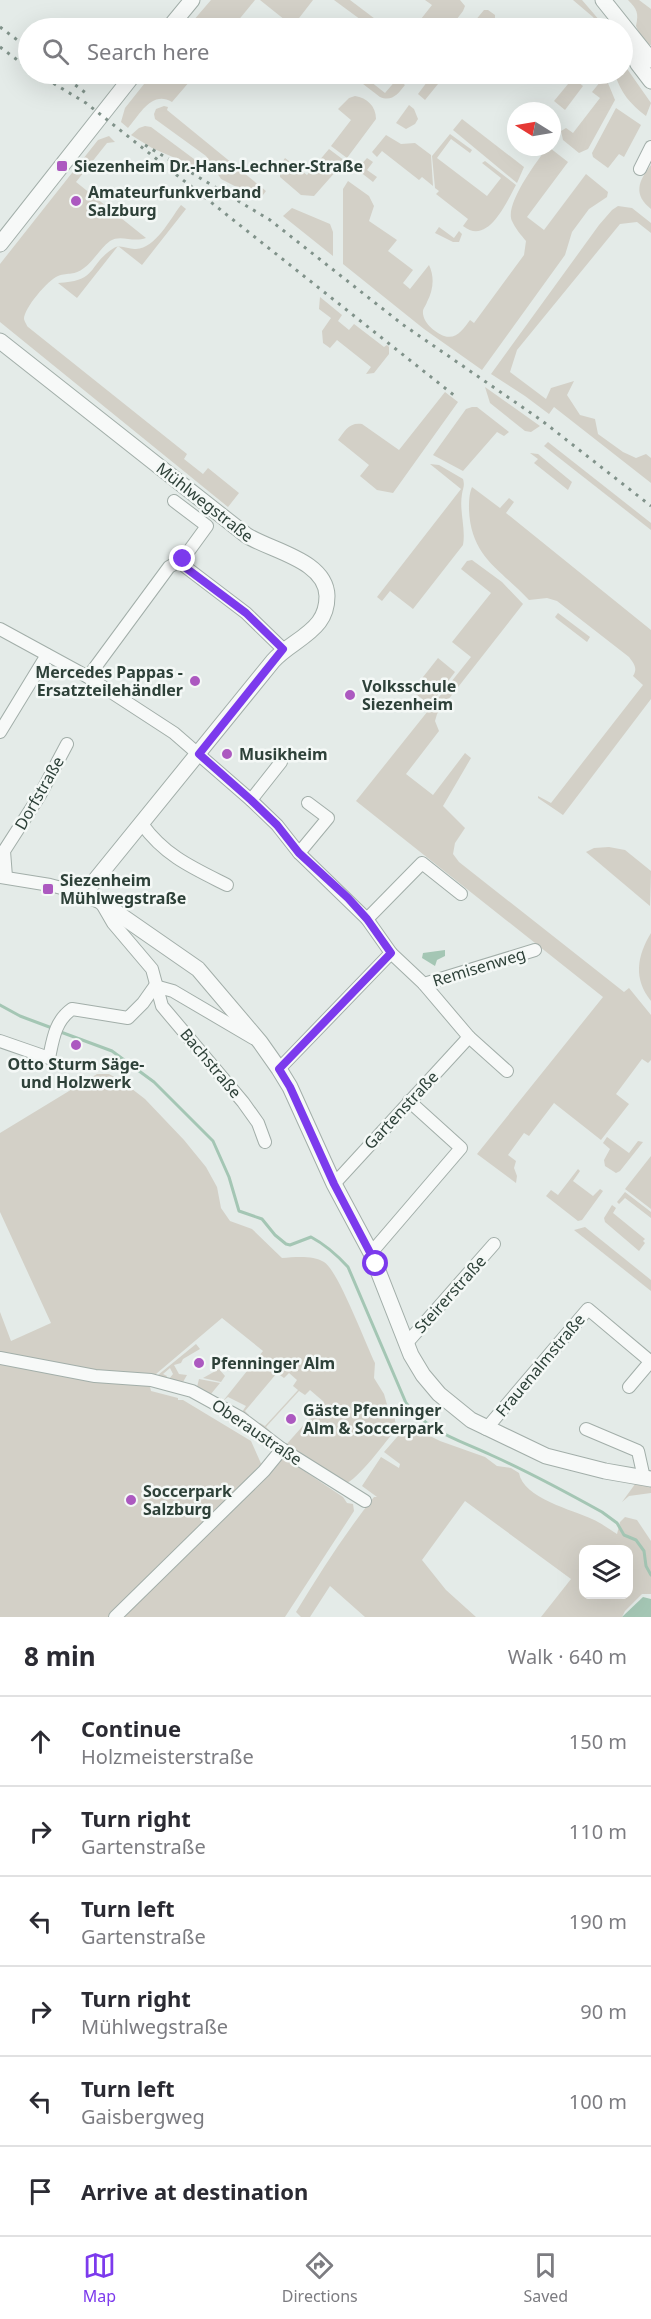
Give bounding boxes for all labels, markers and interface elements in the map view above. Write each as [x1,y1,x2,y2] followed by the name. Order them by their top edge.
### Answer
[18,18,633,84] search box
[39,35,72,68] icon: search
[87,36,209,66] text: Search here
[507,102,561,156] north arrow
[74,155,363,177] place label: Siezenheim Dr.-Hans-Lechner-Straße
[55,159,69,173] marker: Siezenheim Dr.-Hans-Lechner-Straße
[88,181,261,221] place label: Amateurfunkverband Salzburg
[69,194,83,208] marker: Amateurfunkverband Salzburg
[152,457,258,547] street label: Mühlwegstraße
[169,545,195,571] route end
[35,661,183,701] place label: Mercedes Pappas - Ersatzteilehändler
[188,674,202,688] marker: Mercedes Pappas - Ersatzteilehändler
[362,675,456,715] place label: Volksschule Siezenheim
[343,688,357,702] marker: Volksschule Siezenheim
[239,743,328,765] place label: Musikheim
[220,747,234,761] marker: Musikheim
[9,752,69,834] street label: Dorfstraße
[60,869,186,909] place label: Siezenheim Mühlwegstraße
[41,882,55,896] marker: Siezenheim Mühlwegstraße
[430,942,528,992] street label: Remisenweg
[175,1023,247,1103] street label: Bachstraße
[69,1038,83,1052] marker: Otto Sturm Säge- und Holzwerk
[8,1053,144,1093] place label: Otto Sturm Säge- und Holzwerk
[359,1066,443,1154] street label: Gartenstraße
[362,1250,388,1276] route start
[409,1250,491,1338] street label: Steirerstraße
[490,1309,590,1421] street label: Frauenalmstraße
[211,1352,335,1374] place label: Pfenninger Alm
[192,1356,206,1370] marker: Pfenninger Alm
[208,1394,306,1470] street label: Oberaustraße
[303,1399,444,1439] place label: Gäste Pfenninger Alm & Soccerpark
[284,1412,298,1426] marker: Gäste Pfenninger Alm & Soccerpark
[143,1480,232,1520] place label: Soccerpark Salzburg
[124,1493,138,1507] marker: Soccerpark Salzburg
[579,1545,633,1599] map controls
[579,1545,633,1599] button: layers
[24,1638,96,1674] text: 8 min
[508,1643,627,1670] text: Walk · 640 m
[81,1713,181,1743] text: Continue
[24,1725,57,1758] icon: ahead
[569,1728,627,1755] text: 150 m
[81,1743,254,1770] text: Holzmeisterstraße
[81,1803,191,1833] text: Turn right
[24,1815,57,1848] icon: right
[569,1818,627,1845] text: 110 m
[81,1833,206,1860] text: Gartenstraße
[81,1893,175,1923] text: Turn left
[24,1905,57,1938] icon: left
[569,1908,627,1935] text: 190 m
[81,1923,206,1950] text: Gartenstraße
[81,1983,191,2013] text: Turn right
[24,1995,57,2028] icon: right
[580,1998,627,2025] text: 90 m
[81,2013,228,2040] text: Mühlwegstraße
[81,2073,175,2103] text: Turn left
[24,2085,57,2118] icon: left
[569,2088,627,2115] text: 100 m
[81,2103,205,2130] text: Gaisbergweg
[24,2175,57,2208] icon: arrive
[81,2176,308,2206] text: Arrive at destination
[83,2249,116,2307] tab: Map
[282,2249,358,2307] tab: Directions
[523,2249,568,2307] tab: Saved

